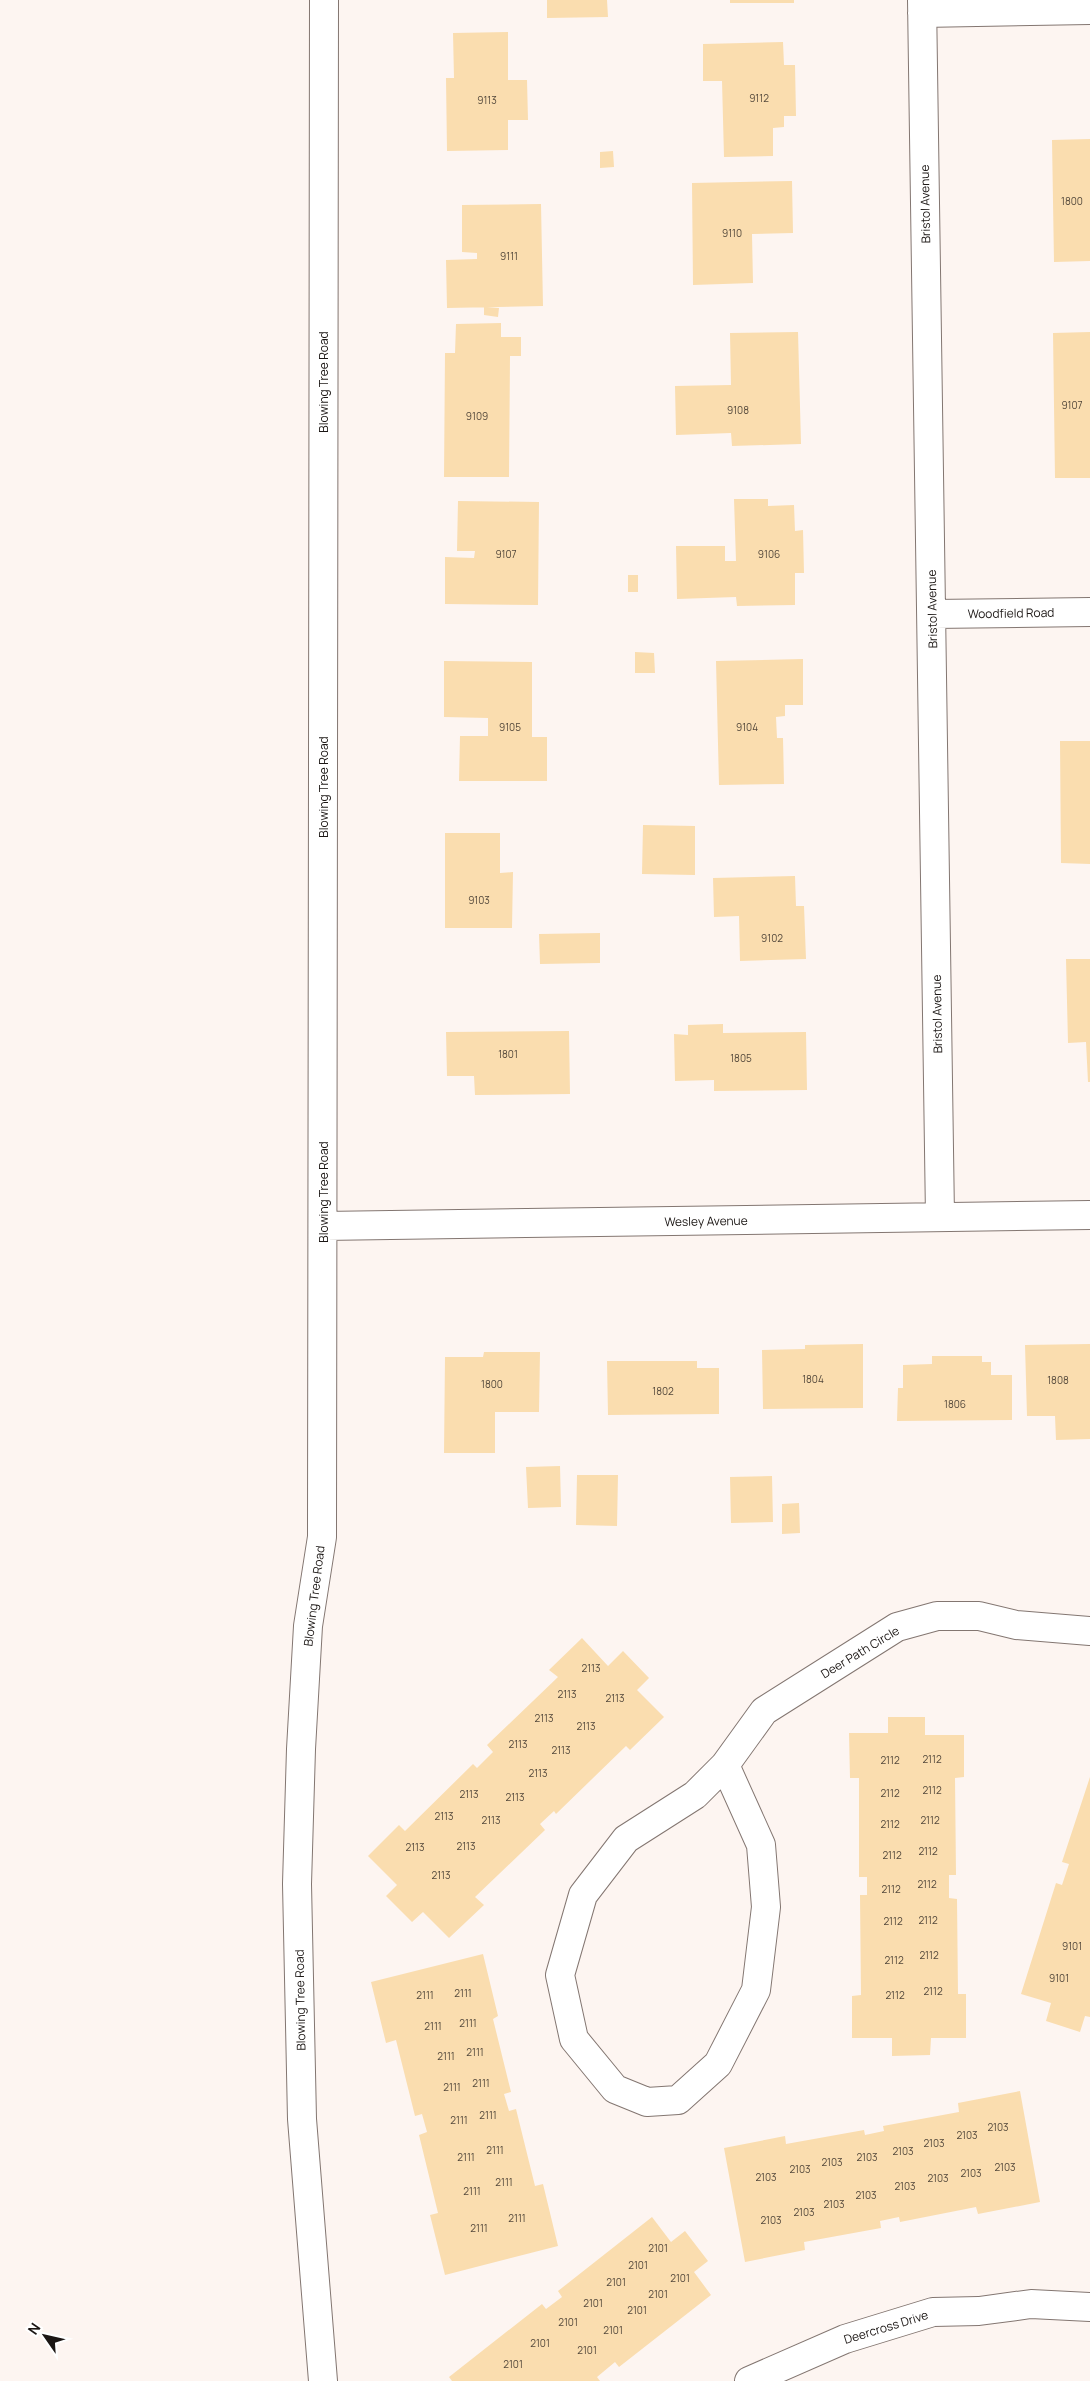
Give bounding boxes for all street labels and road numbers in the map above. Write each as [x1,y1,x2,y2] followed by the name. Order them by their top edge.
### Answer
[916,164,934,244] street label: Bristol Avenue
[315,331,332,433] street label: Blowing Tree Road
[923,569,941,649] street label: Bristol Avenue
[967,604,1055,622] street label: Woodfield Road
[315,736,332,838] street label: Blowing Tree Road
[928,974,946,1054] street label: Bristol Avenue
[315,1141,332,1243] street label: Blowing Tree Road
[664,1212,748,1230] street label: Wesley Avenue
[299,1545,329,1647] street label: Blowing Tree Road
[818,1622,902,1682] street label: Deer Path Circle
[291,1949,309,2051] street label: Blowing Tree Road
[842,2306,930,2348] street label: Deercross Drive

